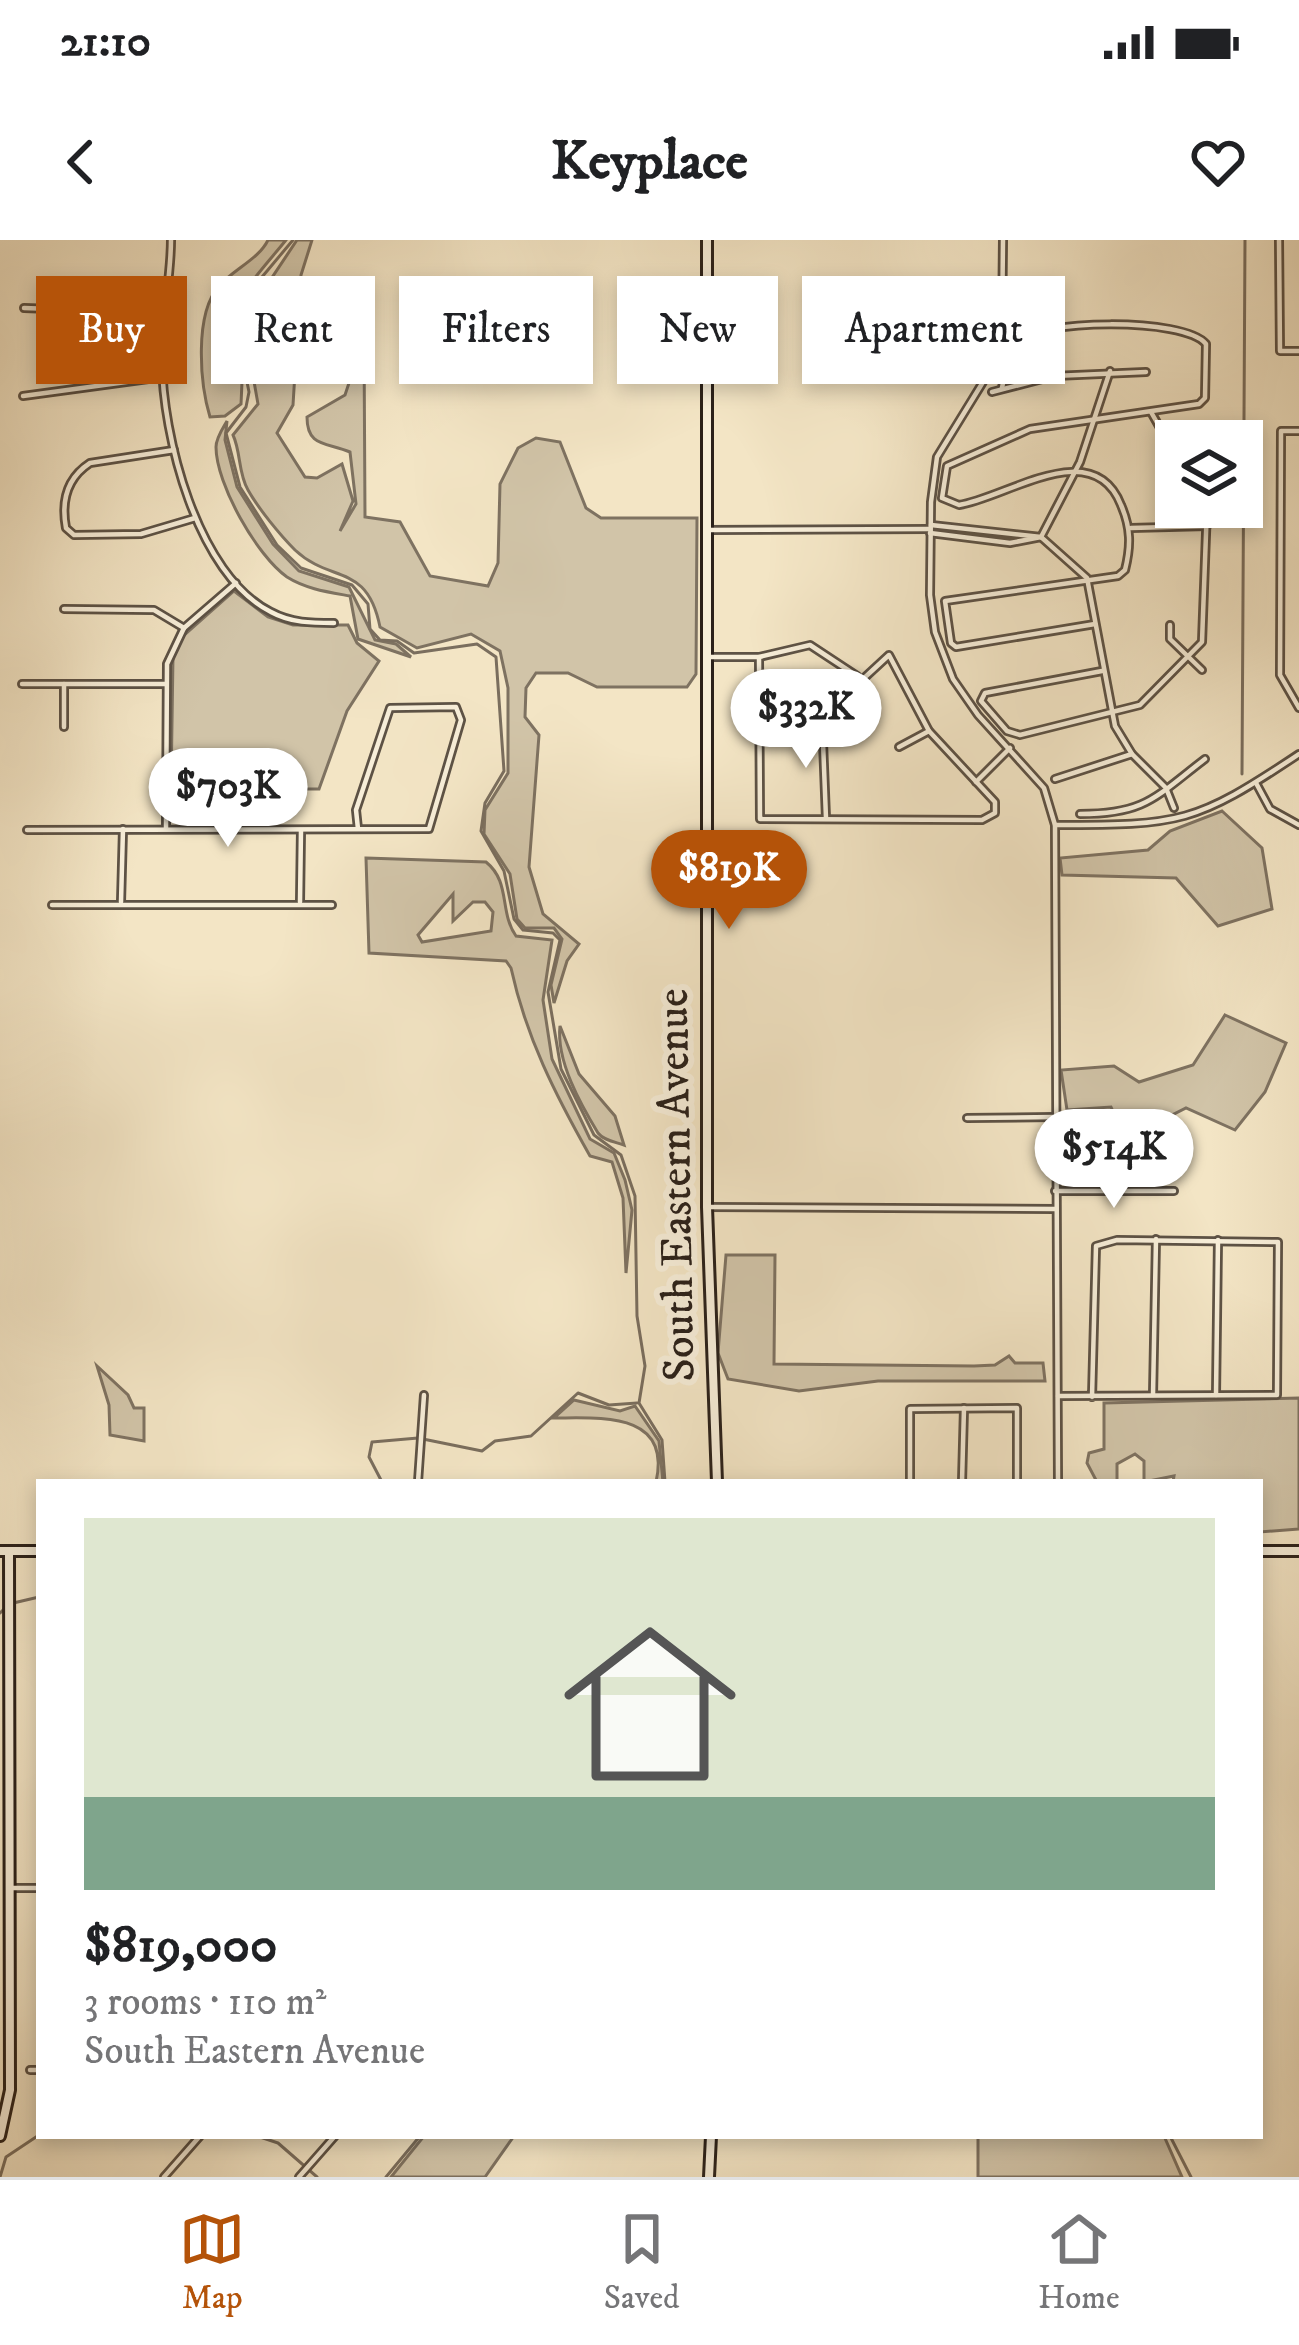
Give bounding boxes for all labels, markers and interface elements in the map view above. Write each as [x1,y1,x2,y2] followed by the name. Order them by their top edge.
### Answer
[60,14,151,70] text: 21:10
[48,129,114,195] icon: back
[551,129,748,196] text: Keyplace
[1185,129,1251,195] icon: heart
[36,276,187,384] chip: Buy
[211,276,375,384] chip: Rent
[399,276,593,384] chip: Filters
[617,276,778,384] chip: New
[802,276,1065,384] chip: Apartment
[1155,420,1263,528] map controls
[1155,420,1263,528] button: layers
[722,669,890,771] pin: $332K
[758,683,854,732] text: $332K
[144,748,312,850] pin: $703K
[176,762,280,811] text: $703K
[645,830,813,932] pin: $819K
[678,844,780,893] text: $819K
[646,988,708,1382] street label: South Eastern Avenue
[1030,1109,1198,1211] pin: $514K
[1062,1123,1166,1172] text: $514K
[542,1596,758,1812] icon: home
[84,1914,277,1978] text: $819,000
[84,1978,326,2027] text: 3 rooms · 110 m²
[84,2027,425,2076] text: South Eastern Avenue
[179,2206,245,2319] tab: Map
[604,2206,680,2319] tab: Saved
[1038,2206,1120,2319] tab: Home

